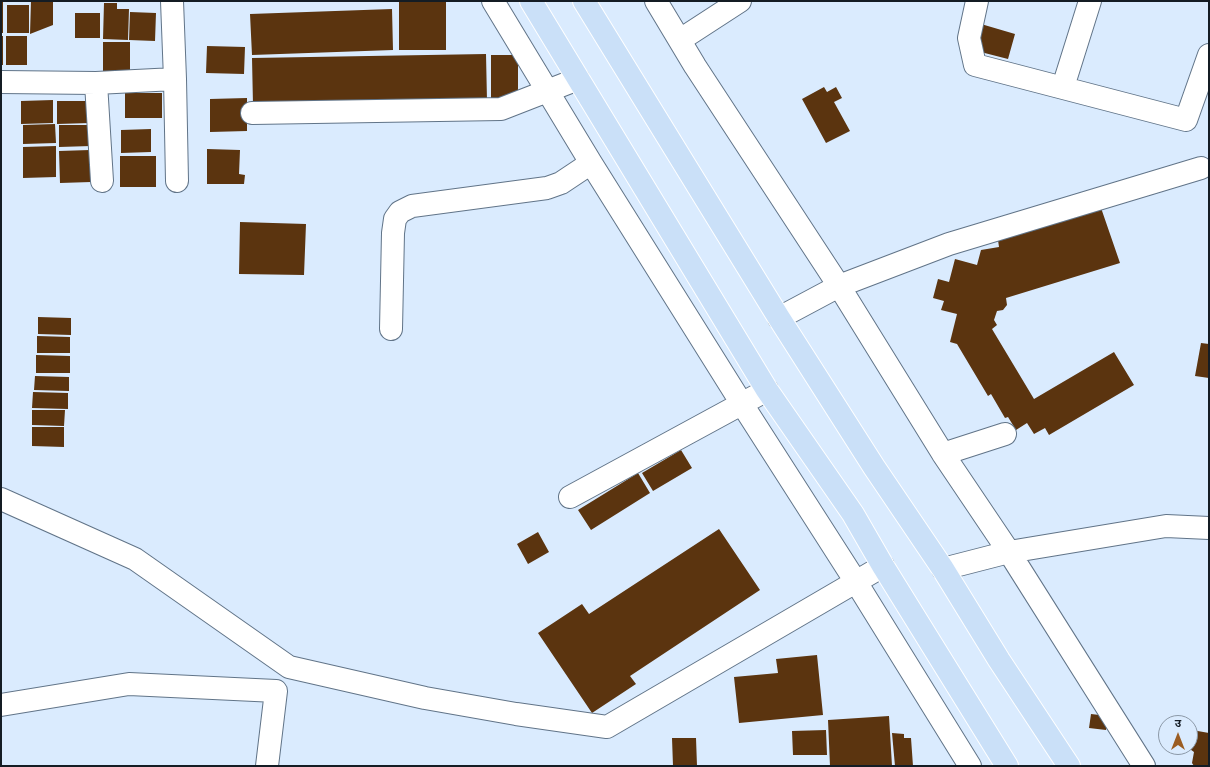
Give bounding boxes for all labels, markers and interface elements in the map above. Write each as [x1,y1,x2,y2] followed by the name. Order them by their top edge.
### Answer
[1158,715,1198,755] north arrow
[1175,717,1181,731] text: उ

